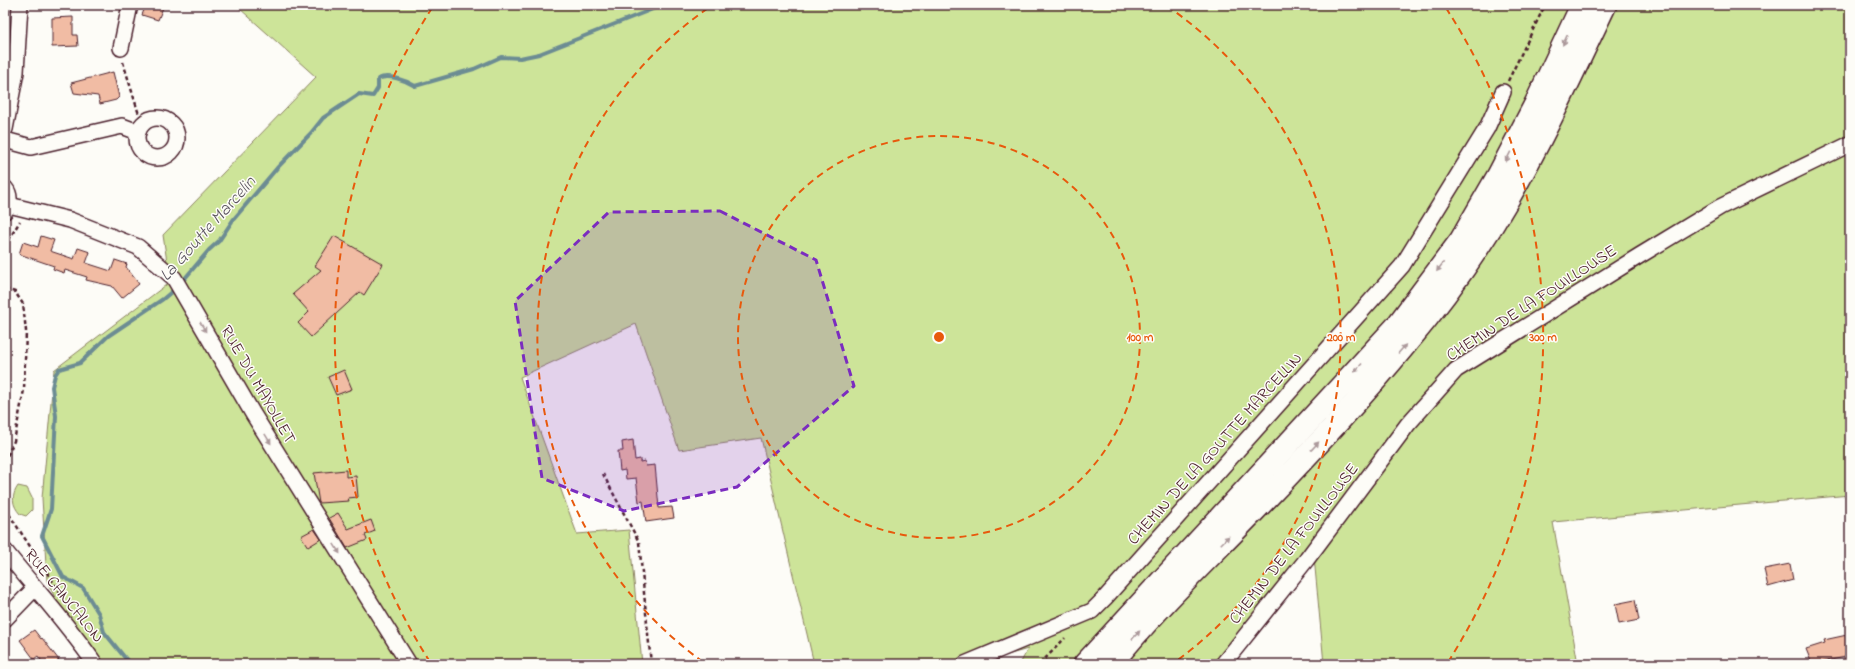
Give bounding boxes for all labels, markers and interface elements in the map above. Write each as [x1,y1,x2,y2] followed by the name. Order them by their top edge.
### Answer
[1562,35,1568,46] one-way arrow
[1505,151,1511,163] one-way arrow
[154,170,264,288] water label: La Goutte Marcelin
[1442,239,1622,368] street label: CHEMIN DE LA FOUILLOUSE
[1436,262,1444,273] one-way arrow
[200,321,207,333] one-way arrow
[214,321,302,449] street label: RUE DU MAYOLLET
[1127,329,1154,347] text: 100 m
[1326,329,1356,347] text: 200 m
[1528,329,1558,347] text: 300 m
[932,330,946,344] centre of rings
[1397,344,1406,354] one-way arrow
[1122,347,1309,551] street label: CHEMIN DE LA GOUTTE MARCELLIN
[1353,363,1363,373] one-way arrow
[265,433,272,445] one-way arrow
[1310,441,1320,451] one-way arrow
[1223,458,1365,630] street label: CHEMIN DE LA FOUILLOUSE
[1220,535,1230,545] one-way arrow
[334,543,341,555] one-way arrow
[18,544,110,648] street label: RUE CANCALON
[1132,629,1141,640] one-way arrow

